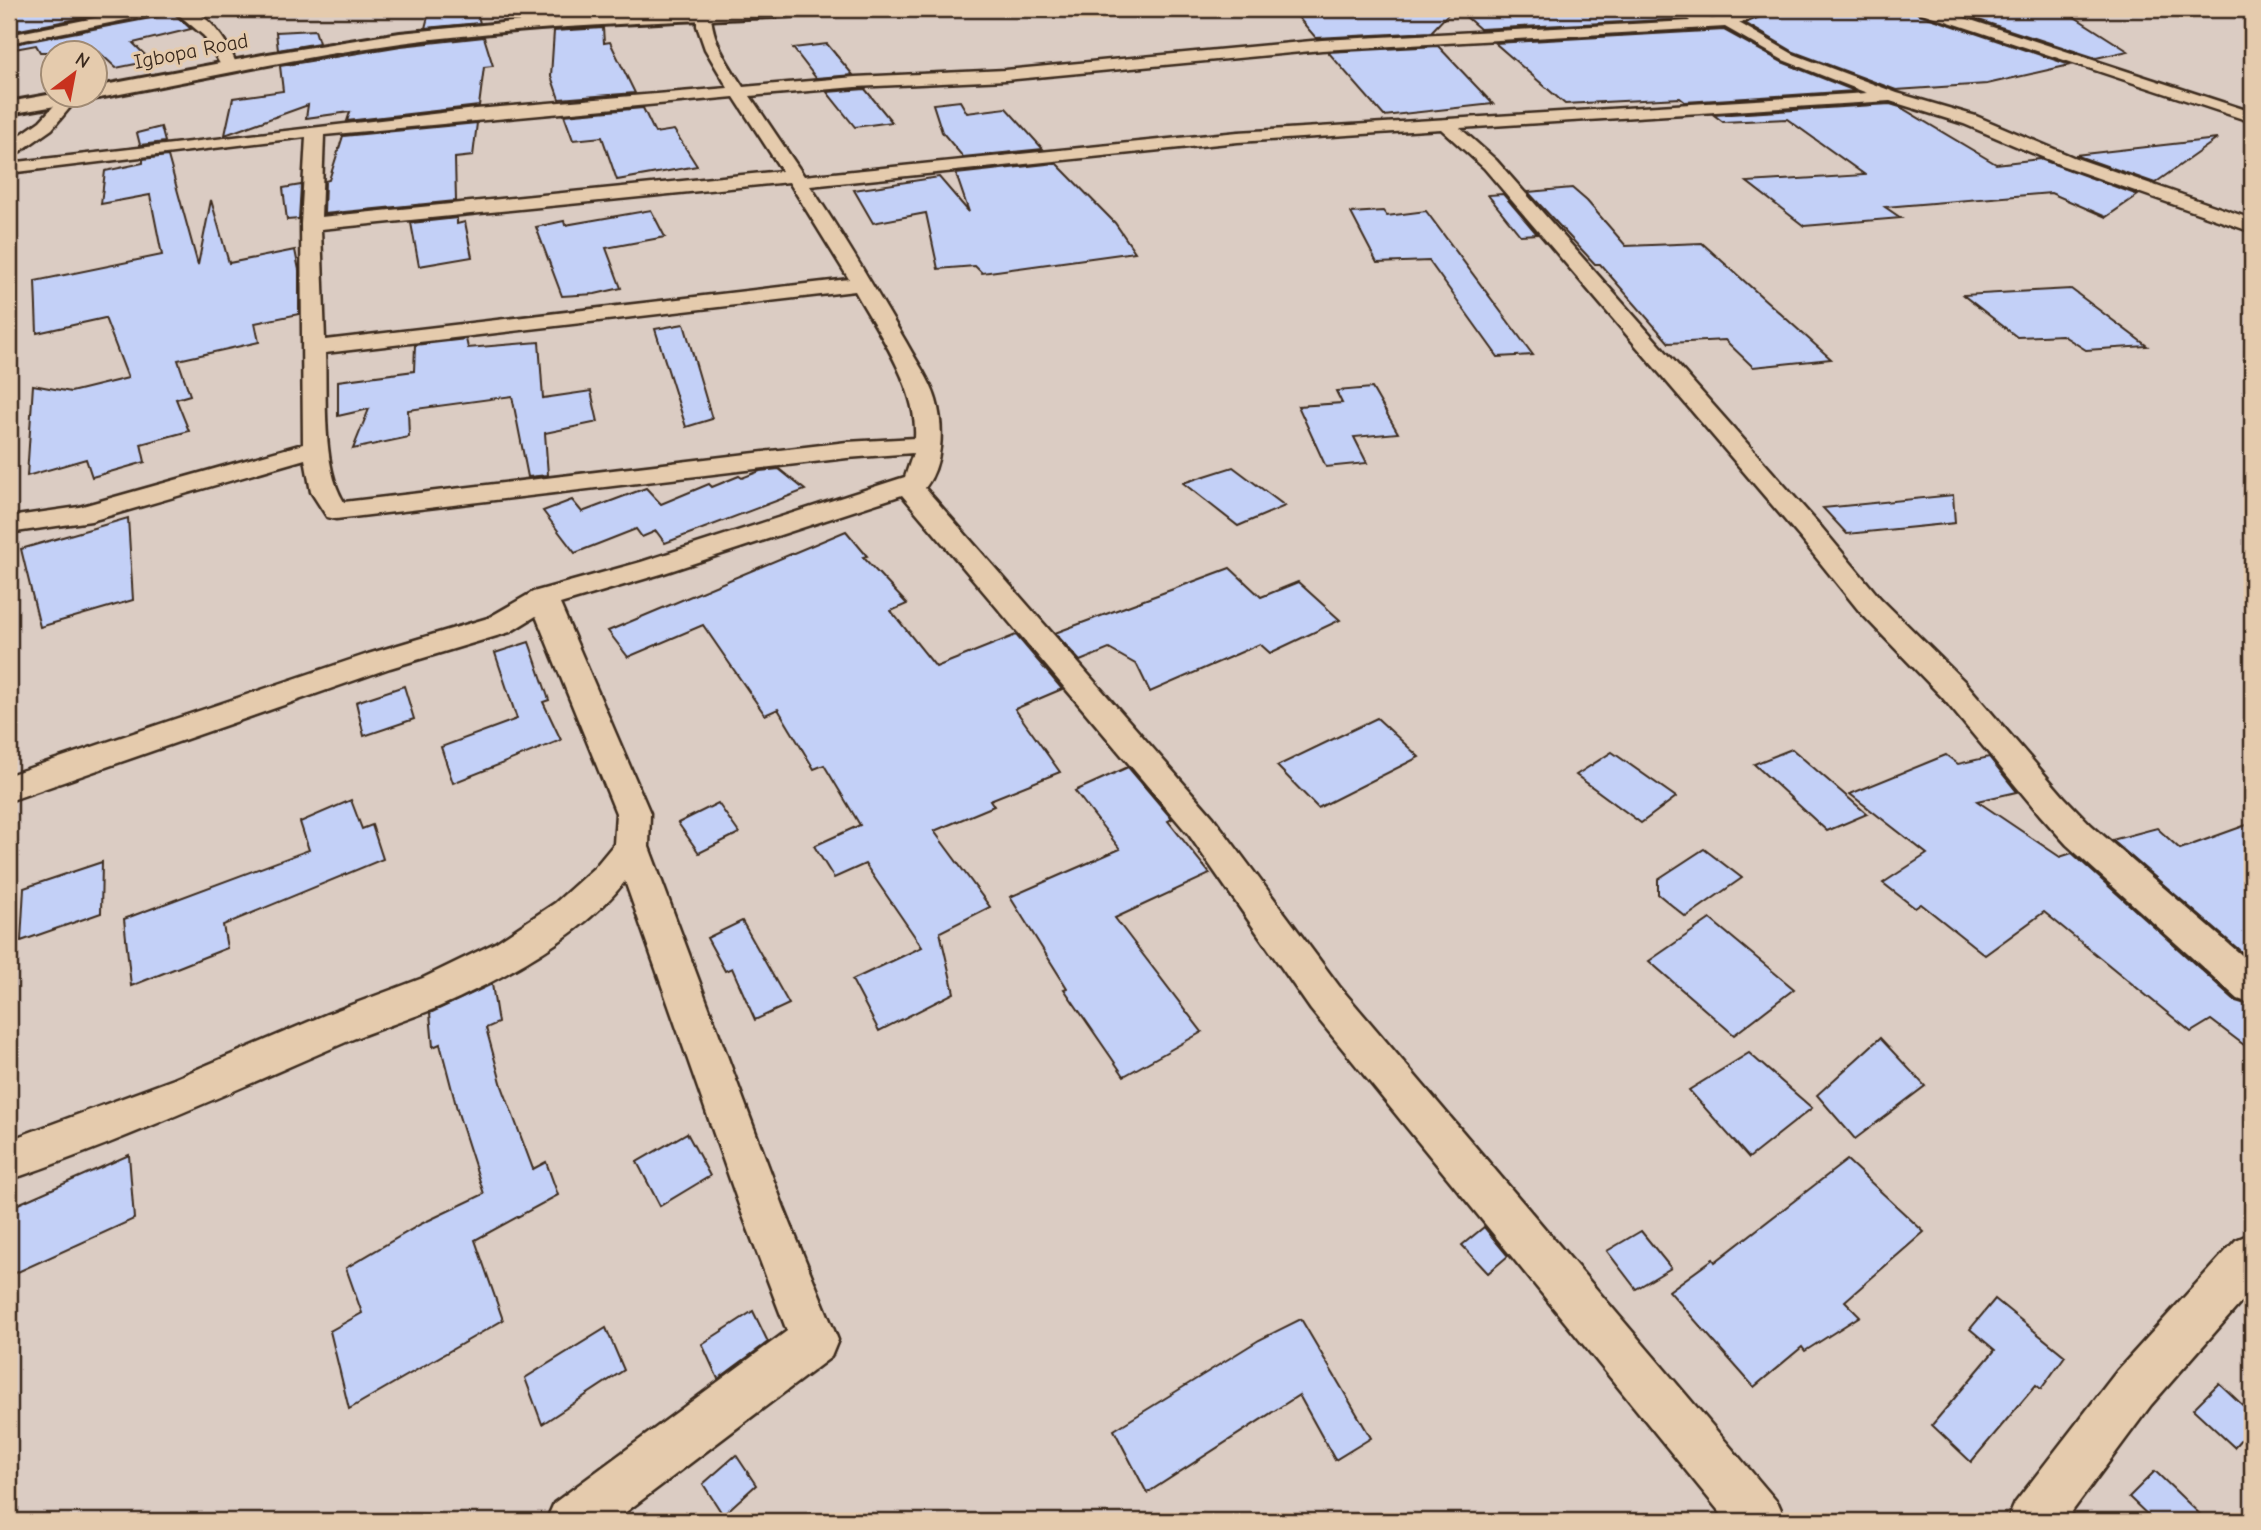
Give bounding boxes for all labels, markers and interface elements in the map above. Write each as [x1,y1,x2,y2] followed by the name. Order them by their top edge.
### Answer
[132,28,250,74] street label: Igbopa Road
[38,38,108,108] north arrow
[71,48,94,73] text: N

